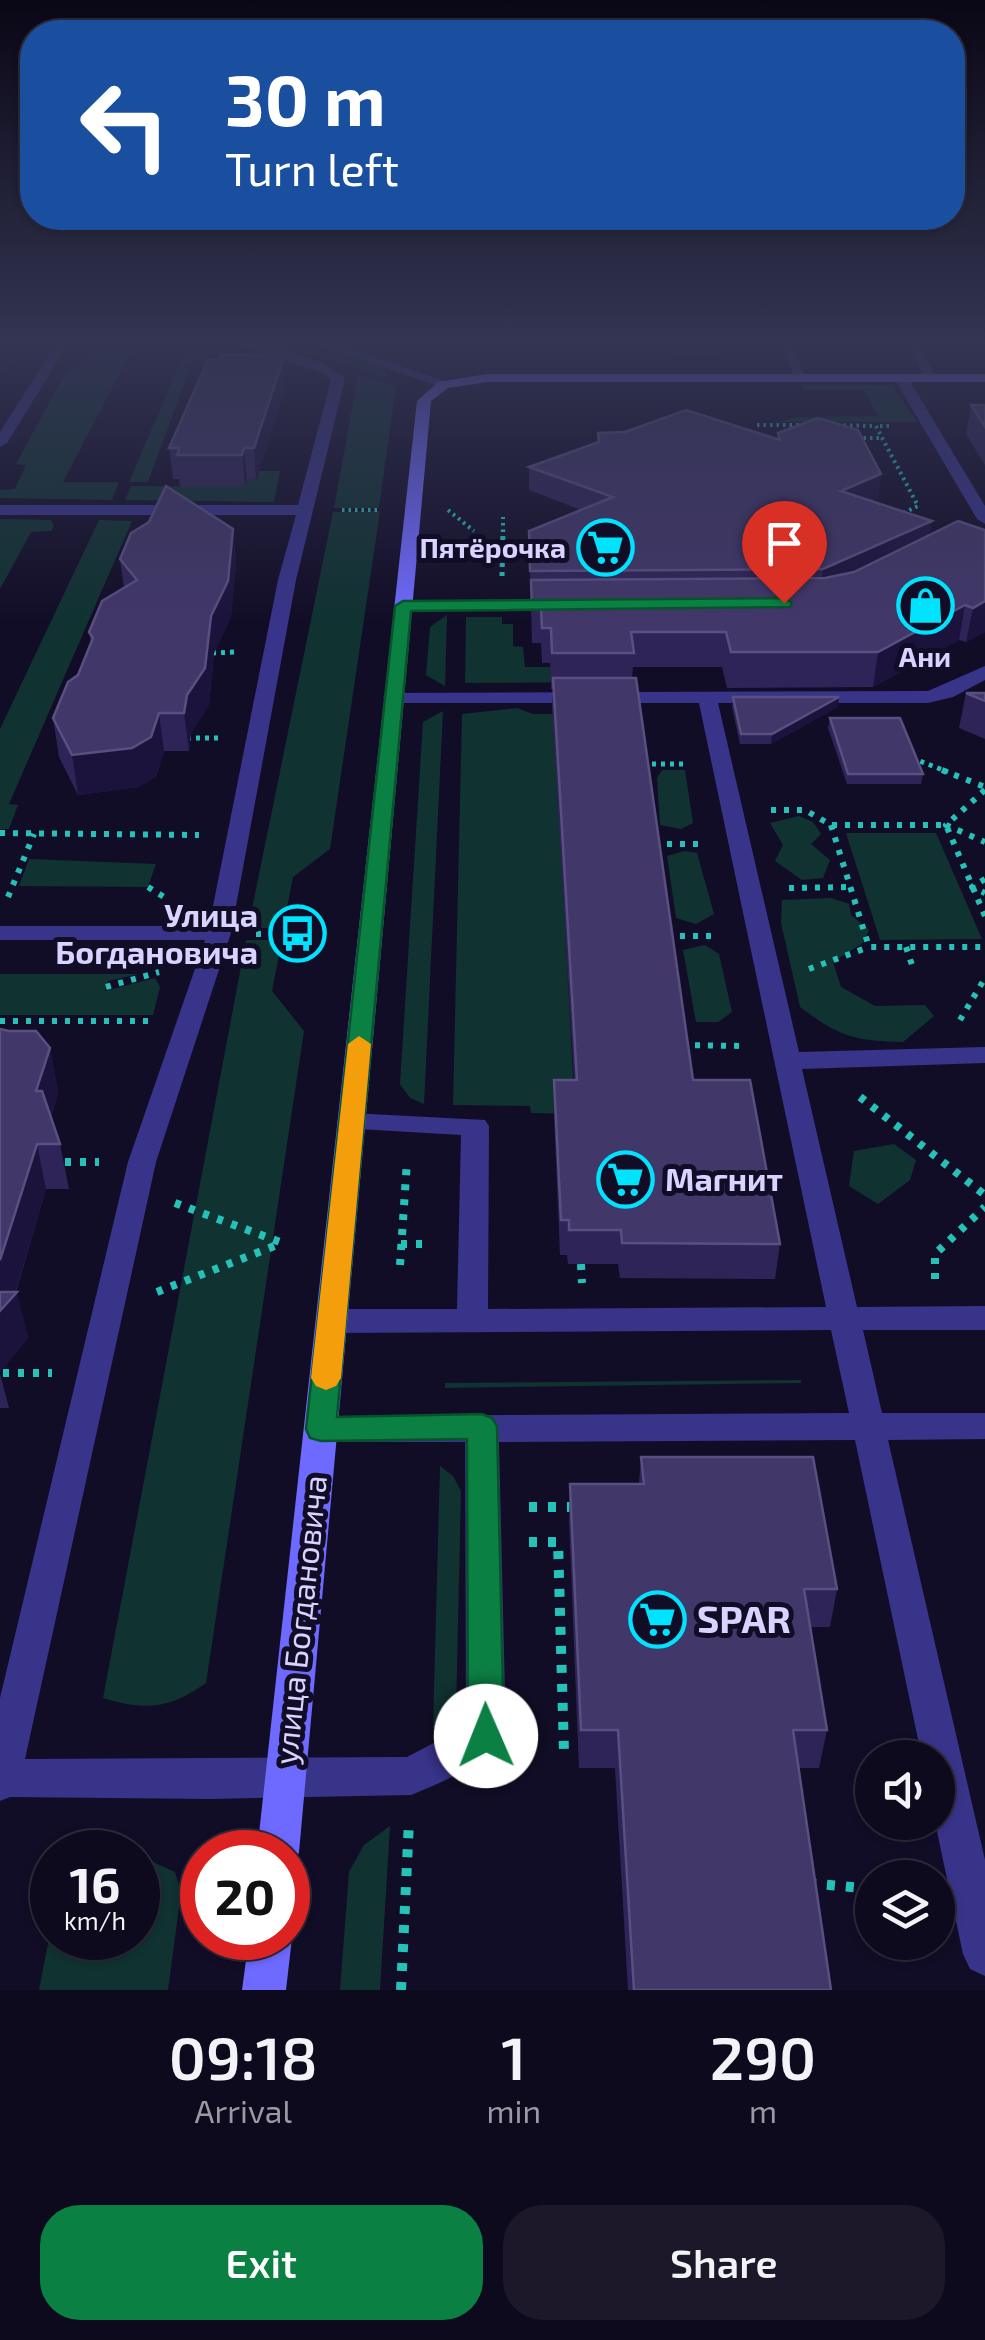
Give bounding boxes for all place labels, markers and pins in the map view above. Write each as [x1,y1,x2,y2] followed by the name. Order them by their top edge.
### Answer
[742,501,827,604] pin
[575,518,635,578] supermarket icon: Пятёрочка
[419,530,566,564] place label: Пятёрочка
[895,576,955,636] shop icon: Ани
[899,639,951,673] place label: Ани
[55,895,258,970] place label: Улица Богдановича
[267,904,327,964] bus stop icon: Улица Богдановича
[596,1150,656,1210] supermarket icon: Магнит
[665,1159,783,1197] place label: Магнит
[628,1590,688,1650] supermarket icon: SPAR
[697,1595,791,1641] place label: SPAR

